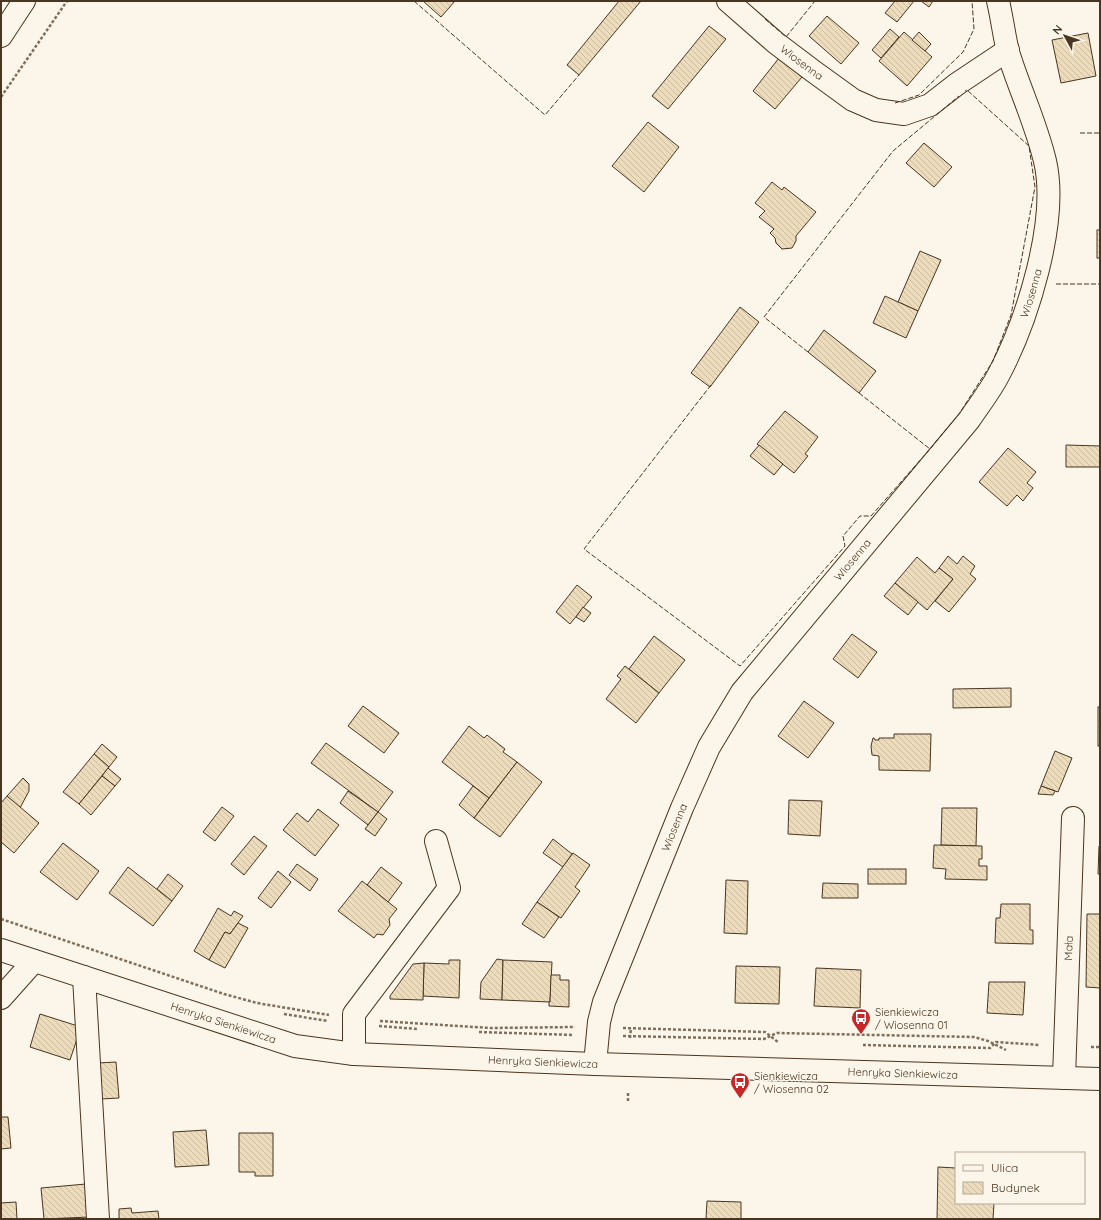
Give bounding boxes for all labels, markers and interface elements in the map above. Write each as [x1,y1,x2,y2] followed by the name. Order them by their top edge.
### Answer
[1045,16,1085,56] north arrow
[1049,22,1065,37] text: N
[777,42,826,83] street label: Wiosenna
[1017,267,1045,320] street label: Wiosenna
[831,536,874,584] street label: Wiosenna
[658,801,690,853] street label: Wiosenna
[1061,935,1076,961] street label: Mała
[169,999,278,1046] street label: Henryka Sienkiewicza
[875,1005,948,1032] place label: Sienkiewicza / Wiosenna 01
[850,1007,872,1035] bus stop icon: Sienkiewicza / Wiosenna 01
[488,1053,598,1071] street label: Henryka Sienkiewicza
[847,1065,958,1082] street label: Henryka Sienkiewicza
[754,1069,829,1096] place label: Sienkiewicza / Wiosenna 02
[729,1071,751,1099] bus stop icon: Sienkiewicza / Wiosenna 02
[955,1152,1085,1204] legend
[991,1160,1018,1175] text: Ulica
[991,1180,1040,1195] text: Budynek

